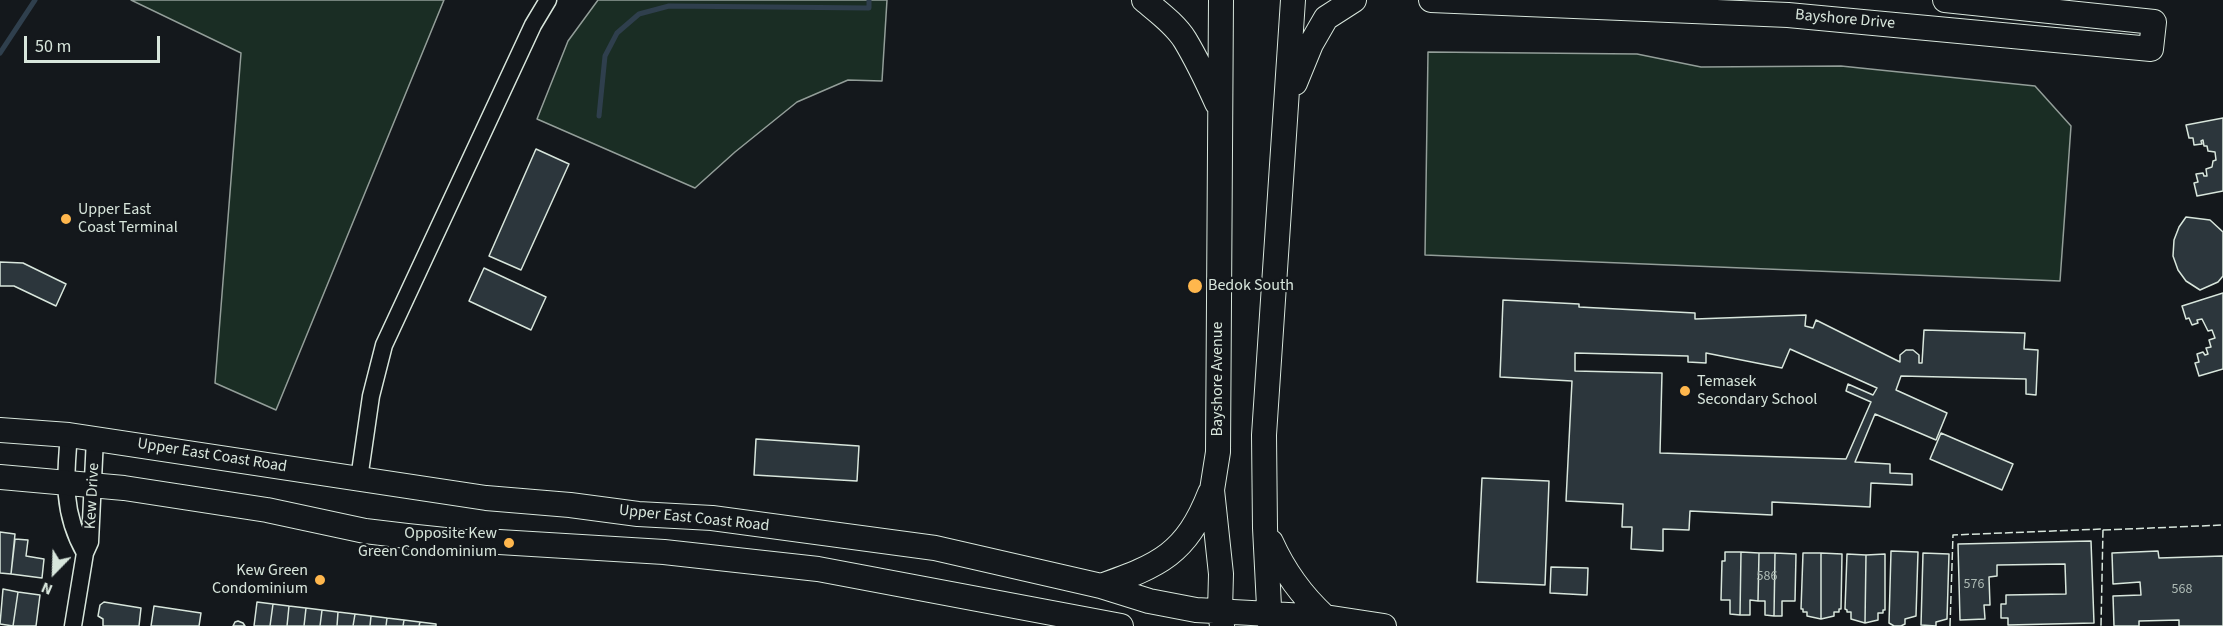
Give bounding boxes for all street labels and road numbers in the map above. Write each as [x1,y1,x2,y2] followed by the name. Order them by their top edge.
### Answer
[1794,6,1896,34] street label: Bayshore Drive
[1208,322,1228,436] street label: Bayshore Avenue
[136,435,288,477] street label: Upper East Coast Road
[82,462,104,530] street label: Kew Drive
[618,502,770,536] street label: Upper East Coast Road

